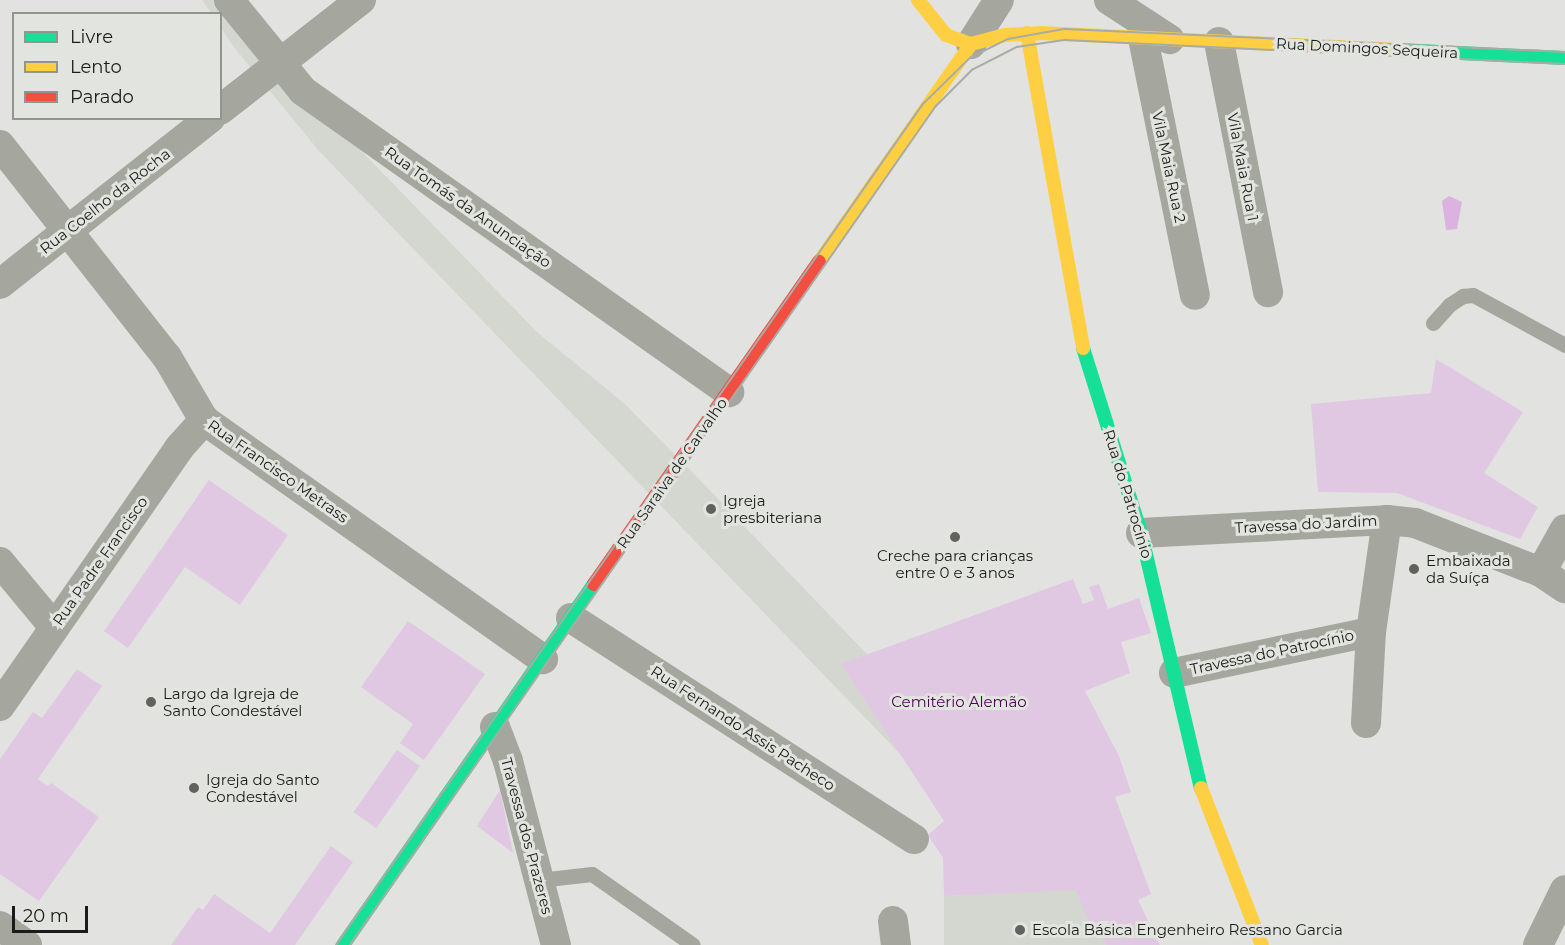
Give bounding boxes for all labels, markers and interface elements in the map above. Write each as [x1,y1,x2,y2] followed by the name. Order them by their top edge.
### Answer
[12,12,222,120] legend
[70,26,113,48] text: Livre
[1275,34,1459,62] street label: Rua Domingos Sequeira
[70,56,122,78] text: Lento
[70,86,134,108] text: Parado
[1148,110,1190,224] street label: Vila Maia Rua 2
[1224,111,1262,223] street label: Vila Maia Rua 1
[381,143,555,271] street label: Rua Tomás da Anunciação
[36,145,174,257] street label: Rua Coelho da Rocha
[613,394,731,552] street label: Rua Saraiva de Carvalho
[204,416,352,526] street label: Rua Francisco Metrass
[1100,427,1156,561] street label: Rua do Patrocínio
[723,491,822,526] place label: Igreja presbiteriana
[49,493,151,629] street label: Rua Padre Francisco
[704,502,718,516] marker: Igreja presbiteriana
[1234,511,1378,537] street label: Travessa do Jardim
[948,530,962,544] marker: Creche para crianças entre 0 e 3 anos
[877,546,1033,581] place label: Creche para crianças entre 0 e 3 anos
[1426,551,1511,586] place label: Embaixada da Suíça
[1407,562,1421,576] marker: Embaixada da Suíça
[1188,626,1356,678] street label: Travessa do Patrocínio
[648,662,838,794] street label: Rua Fernando Assis Pacheco
[163,684,302,719] place label: Largo da Igreja de Santo Condestável
[891,693,1027,711] park label: Cemitério Alemão
[144,695,158,709] marker: Largo da Igreja de Santo Condestável
[497,756,557,916] street label: Travessa dos Prazeres
[206,770,319,805] place label: Igreja do Santo Condestável
[187,781,201,795] marker: Igreja do Santo Condestável
[15,894,92,932] scale bar
[23,905,69,927] text: 20 m
[1032,921,1343,939] place label: Escola Básica Engenheiro Ressano Garcia
[1013,923,1027,937] marker: Escola Básica Engenheiro Ressano Garcia

